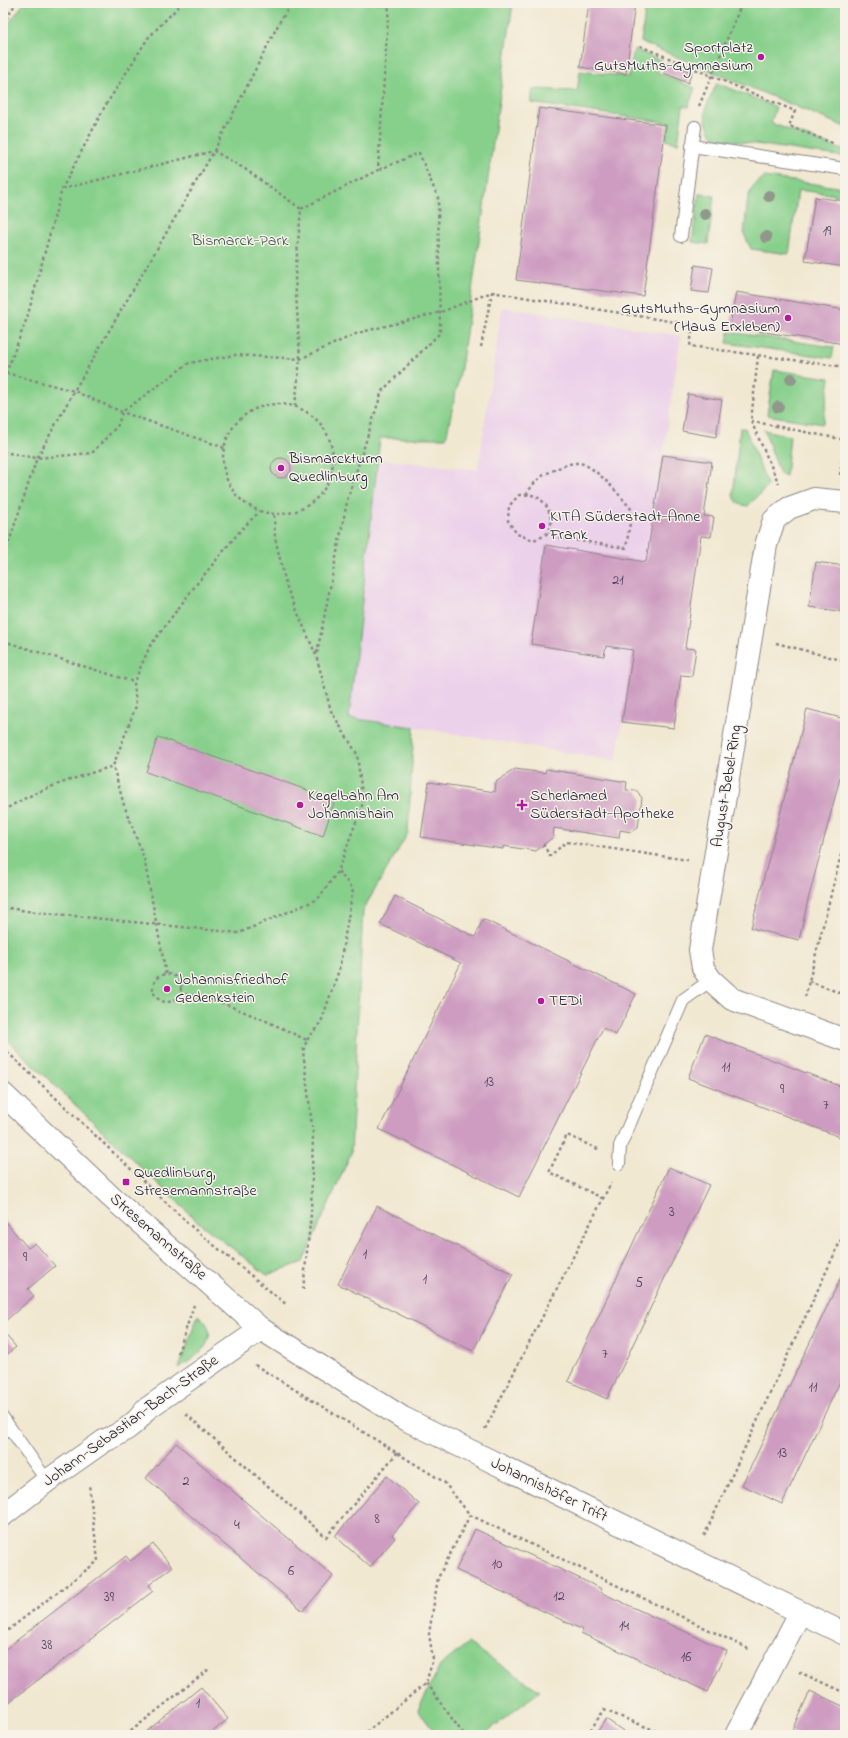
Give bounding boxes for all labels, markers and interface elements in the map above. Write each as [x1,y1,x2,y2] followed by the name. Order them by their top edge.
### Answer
[594,36,753,78] place label: Sportplatz GutsMuths-Gymnasium
[756,52,766,62] marker: Sportplatz GutsMuths-Gymnasium
[823,221,832,242] house number: 19
[191,229,289,253] park label: Bismarck-Park
[621,297,780,339] place label: GutsMuths-Gymnasium (Haus Erxleben)
[783,313,793,323] marker: GutsMuths-Gymnasium (Haus Erxleben)
[288,447,383,489] place label: Bismarckturm Quedlinburg
[276,463,286,473] marker: Bismarckturm Quedlinburg
[549,505,701,547] place label: KITA Süderstadt-Anne Frank
[537,521,547,531] marker: KITA Süderstadt-Anne Frank
[612,570,624,591] house number: 21
[705,723,749,849] street label: August-Bebel-Ring
[308,784,399,826] place label: Kegelbahn Am Johannishain
[530,784,675,826] place label: Scherlamed Süderstadt-Apotheke
[295,800,305,810] marker: Kegelbahn Am Johannishain
[517,800,527,810] marker: Scherlamed Süderstadt-Apotheke
[175,968,289,1010] place label: Johannisfriedhof Gedenkstein
[162,984,172,994] marker: Johannisfriedhof Gedenkstein
[549,989,583,1013] place label: TEDi
[536,996,546,1006] marker: TEDi
[722,1057,731,1078] house number: 11
[484,1072,494,1093] house number: 13
[780,1079,785,1100] house number: 9
[823,1095,829,1116] house number: 7
[134,1161,257,1203] place label: Quedlinburg, Stresemannstraße
[121,1177,131,1187] marker: Quedlinburg, Stresemannstraße
[104,1188,213,1287] street label: Stresemannstraße
[669,1202,675,1223] house number: 3
[363,1244,368,1265] house number: 1
[23,1247,28,1268] house number: 9
[423,1269,428,1290] house number: 1
[635,1273,643,1294] house number: 5
[602,1344,608,1365] house number: 7
[38,1348,224,1493] street label: Johann-Sebastian-Bach-Straße
[809,1377,818,1398] house number: 11
[777,1443,787,1464] house number: 13
[487,1451,612,1529] street label: Johannishöfer Trift
[183,1471,190,1492] house number: 2
[374,1509,380,1530] house number: 8
[234,1515,240,1536] house number: 4
[492,1554,502,1575] house number: 10
[288,1561,294,1582] house number: 6
[553,1586,565,1607] house number: 12
[104,1587,115,1608] house number: 39
[619,1616,629,1637] house number: 14
[41,1635,53,1656] house number: 38
[681,1647,691,1668] house number: 16
[196,1693,201,1714] house number: 1

